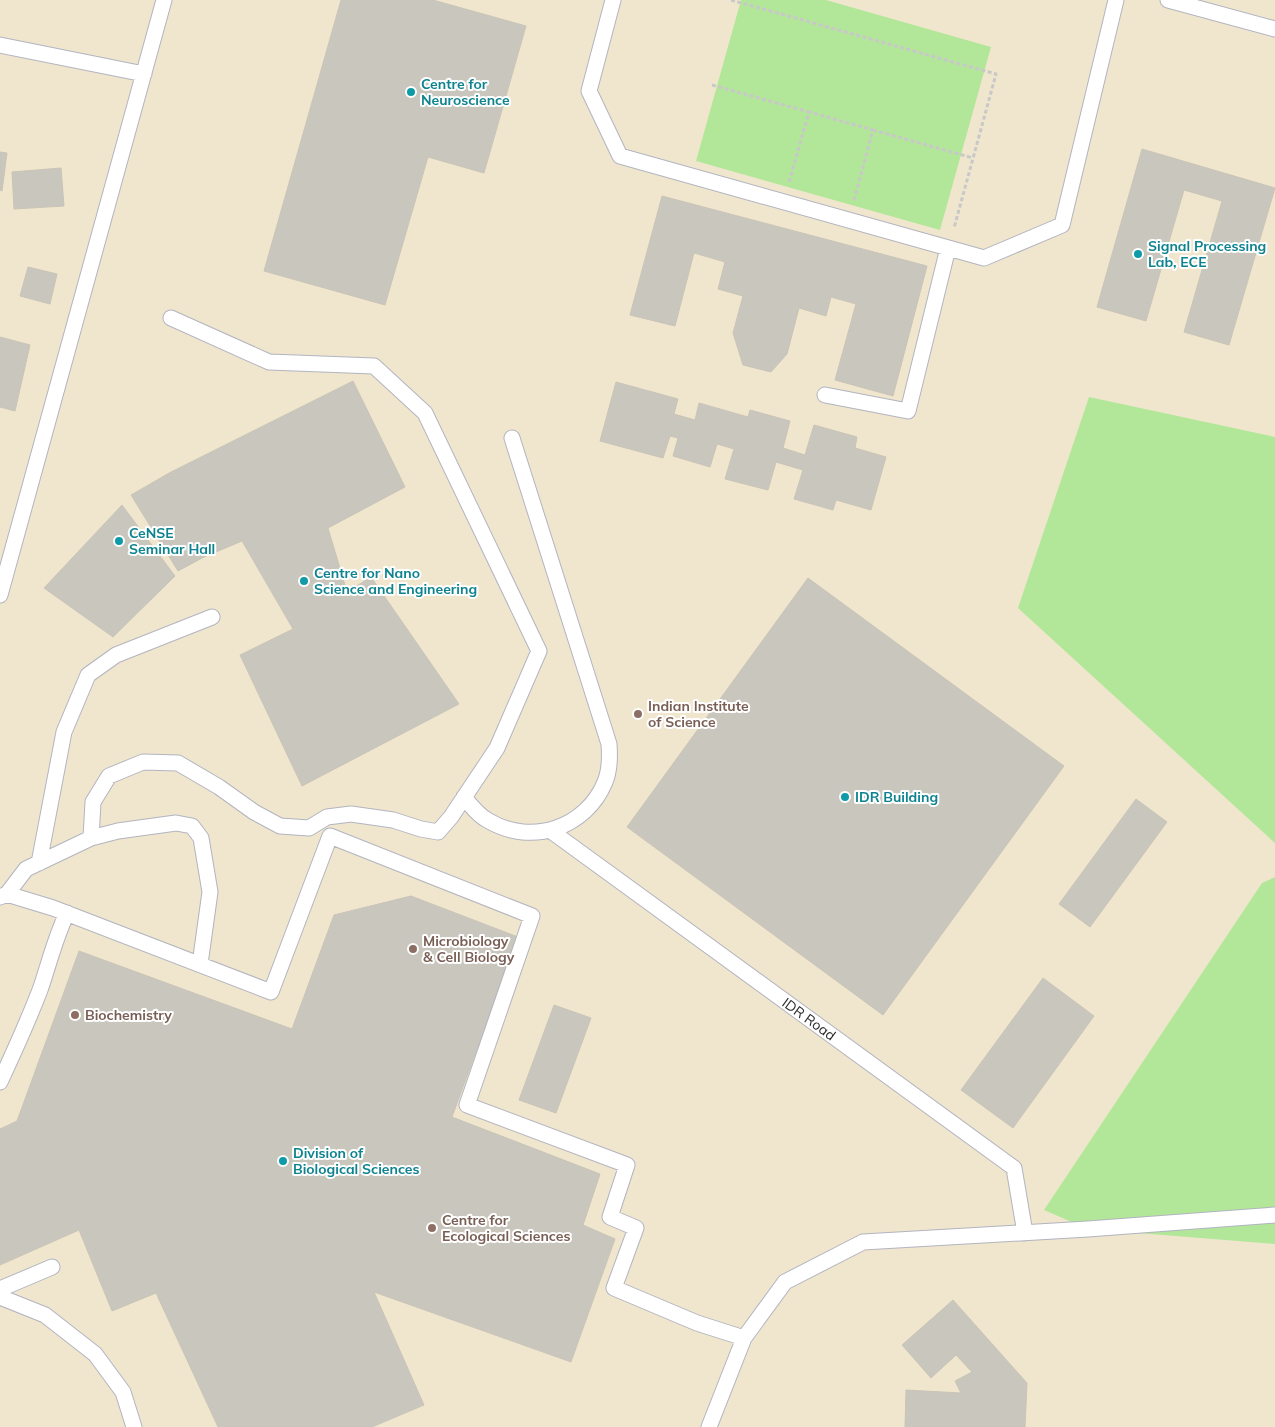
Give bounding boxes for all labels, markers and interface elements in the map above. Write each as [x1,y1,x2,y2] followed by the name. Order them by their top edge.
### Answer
[421,75,510,109] place label: Centre for Neuroscience
[405,86,417,98] marker: Centre for Neuroscience
[1148,237,1266,271] place label: Signal Processing Lab, ECE
[1132,248,1144,260] marker: Signal Processing Lab, ECE
[129,524,215,558] place label: CeNSE Seminar Hall
[113,535,125,547] marker: CeNSE Seminar Hall
[314,564,477,598] place label: Centre for Nano Science and Engineering
[298,575,310,587] marker: Centre for Nano Science and Engineering
[648,697,749,731] place label: Indian Institute of Science
[632,708,644,720] marker: Indian Institute of Science
[855,788,938,806] place label: IDR Building
[839,791,851,803] marker: IDR Building
[423,932,515,966] place label: Microbiology & Cell Biology
[407,943,419,955] marker: Microbiology & Cell Biology
[779,994,839,1044] street label: IDR Road
[85,1006,172,1024] place label: Biochemistry
[69,1009,81,1021] marker: Biochemistry
[293,1144,420,1178] place label: Division of Biological Sciences
[277,1155,289,1167] marker: Division of Biological Sciences
[442,1211,570,1245] place label: Centre for Ecological Sciences
[426,1222,438,1234] marker: Centre for Ecological Sciences

